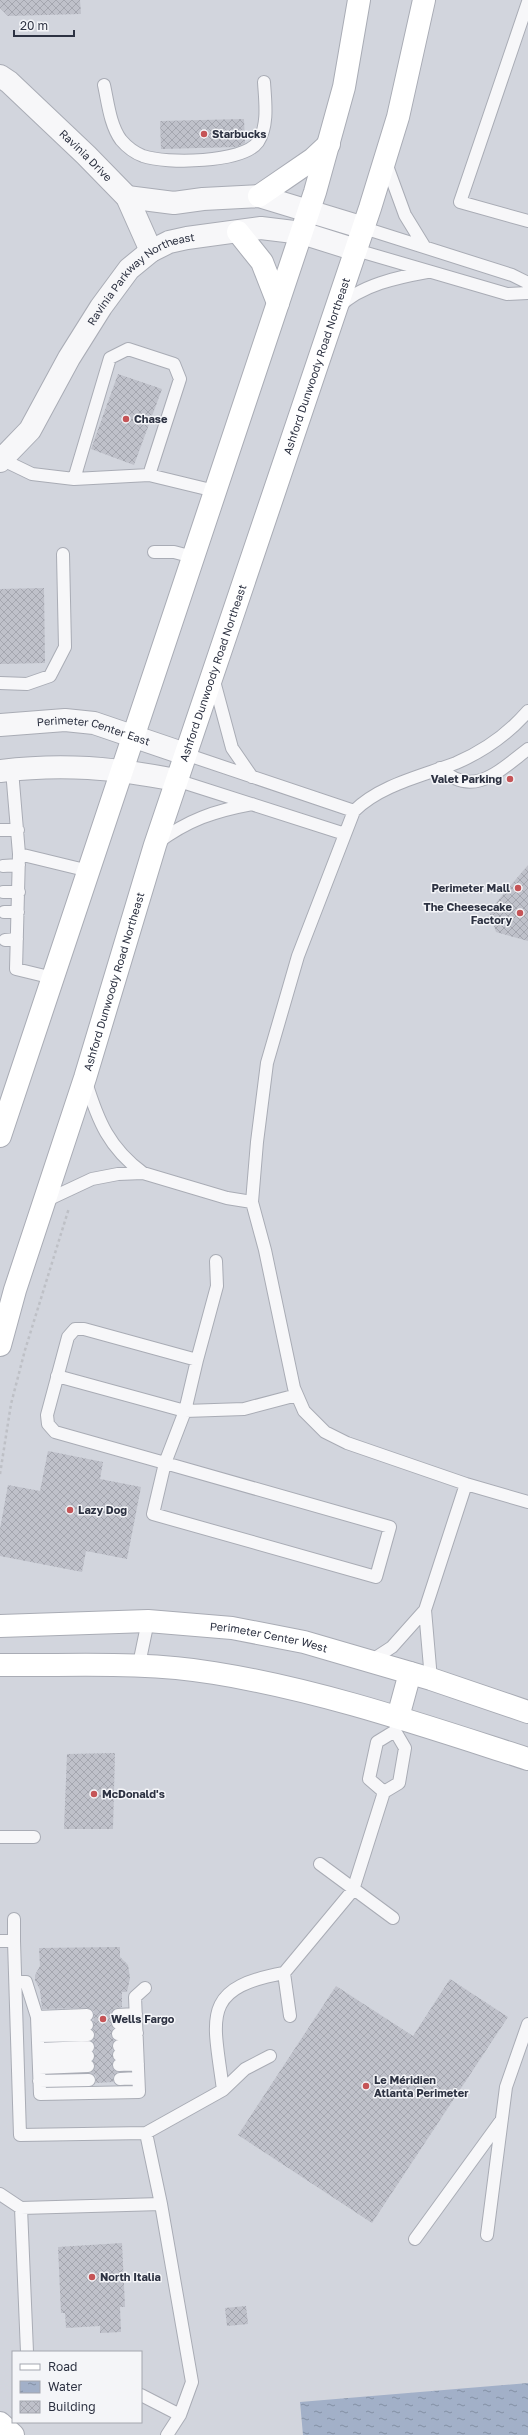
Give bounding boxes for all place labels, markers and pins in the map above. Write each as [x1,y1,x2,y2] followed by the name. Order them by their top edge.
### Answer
[212,127,266,140] place label: Starbucks
[199,129,209,139] marker: Starbucks
[134,412,168,425] place label: Chase
[121,414,131,424] marker: Chase
[431,772,502,785] place label: Valet Parking
[505,774,515,784] marker: Valet Parking
[431,881,510,894] place label: Perimeter Mall
[513,883,523,893] marker: Perimeter Mall
[424,900,513,926] place label: The Cheesecake Factory
[515,908,525,918] marker: The Cheesecake Factory
[78,1503,127,1516] place label: Lazy Dog
[65,1505,75,1515] marker: Lazy Dog
[102,1787,165,1800] place label: McDonald's
[89,1789,99,1799] marker: McDonald's
[111,2012,175,2025] place label: Wells Fargo
[98,2014,108,2024] marker: Wells Fargo
[374,2073,469,2099] place label: Le Méridien Atlanta Perimeter
[361,2081,371,2091] marker: Le Méridien Atlanta Perimeter
[100,2270,161,2283] place label: North Italia
[87,2272,97,2282] marker: North Italia

